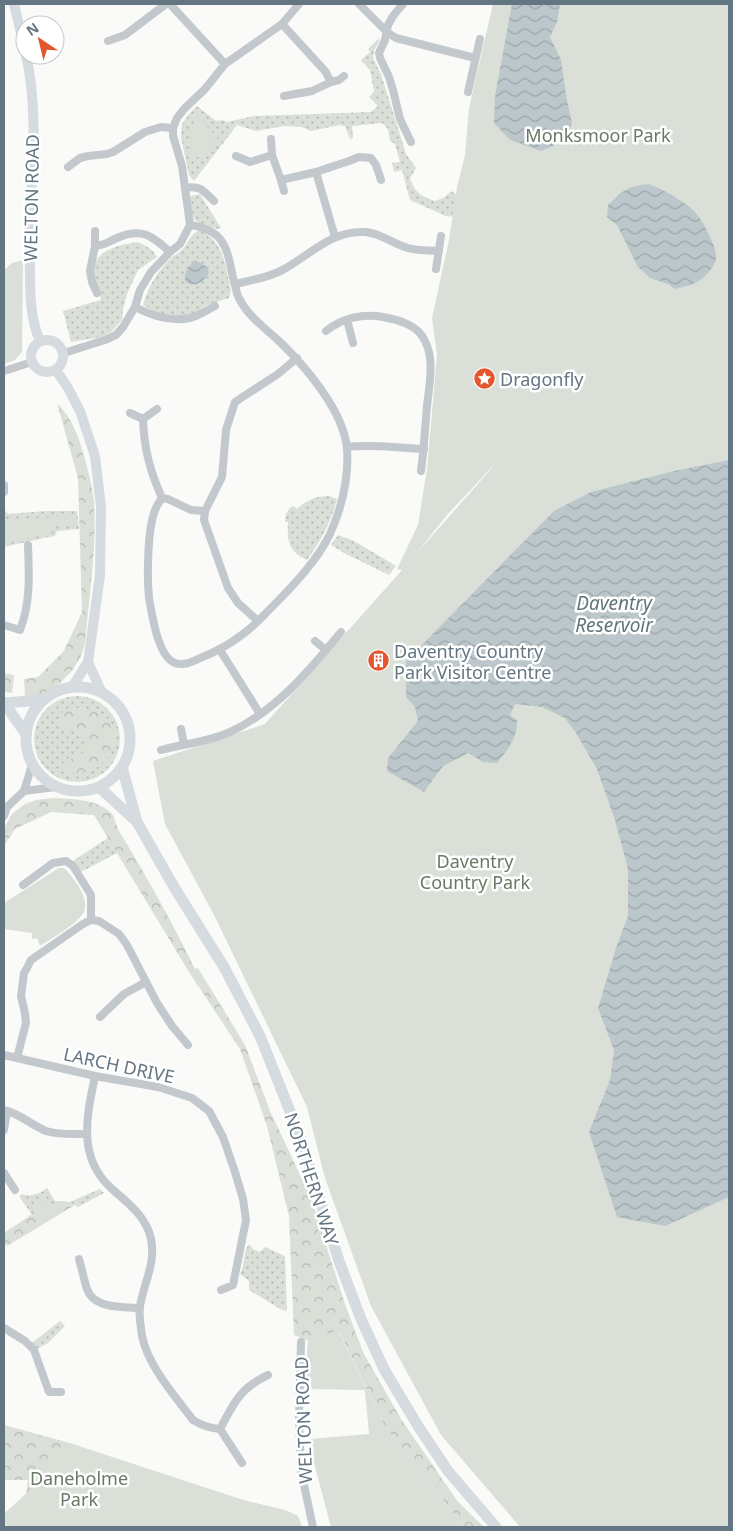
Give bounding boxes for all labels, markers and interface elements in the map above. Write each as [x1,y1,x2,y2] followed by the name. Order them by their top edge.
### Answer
[15,15,65,65] north arrow
[22,18,42,40] text: N
[525,123,671,147] park label: Monksmoor Park
[18,134,44,262] street label: WELTON ROAD
[472,367,496,391] place icon: Dragonfly
[500,367,584,391] place label: Dragonfly
[575,590,654,638] water label: Daventry Reservoir
[394,639,551,684] place label: Daventry Country Park Visitor Centre
[366,649,390,673] building icon: Daventry Country Park Visitor Centre
[420,849,531,894] park label: Daventry Country Park
[61,1042,177,1088] street label: LARCH DRIVE
[279,1109,345,1249] street label: NORTHERN WAY
[289,1356,317,1484] street label: WELTON ROAD
[30,1466,128,1511] park label: Daneholme Park

